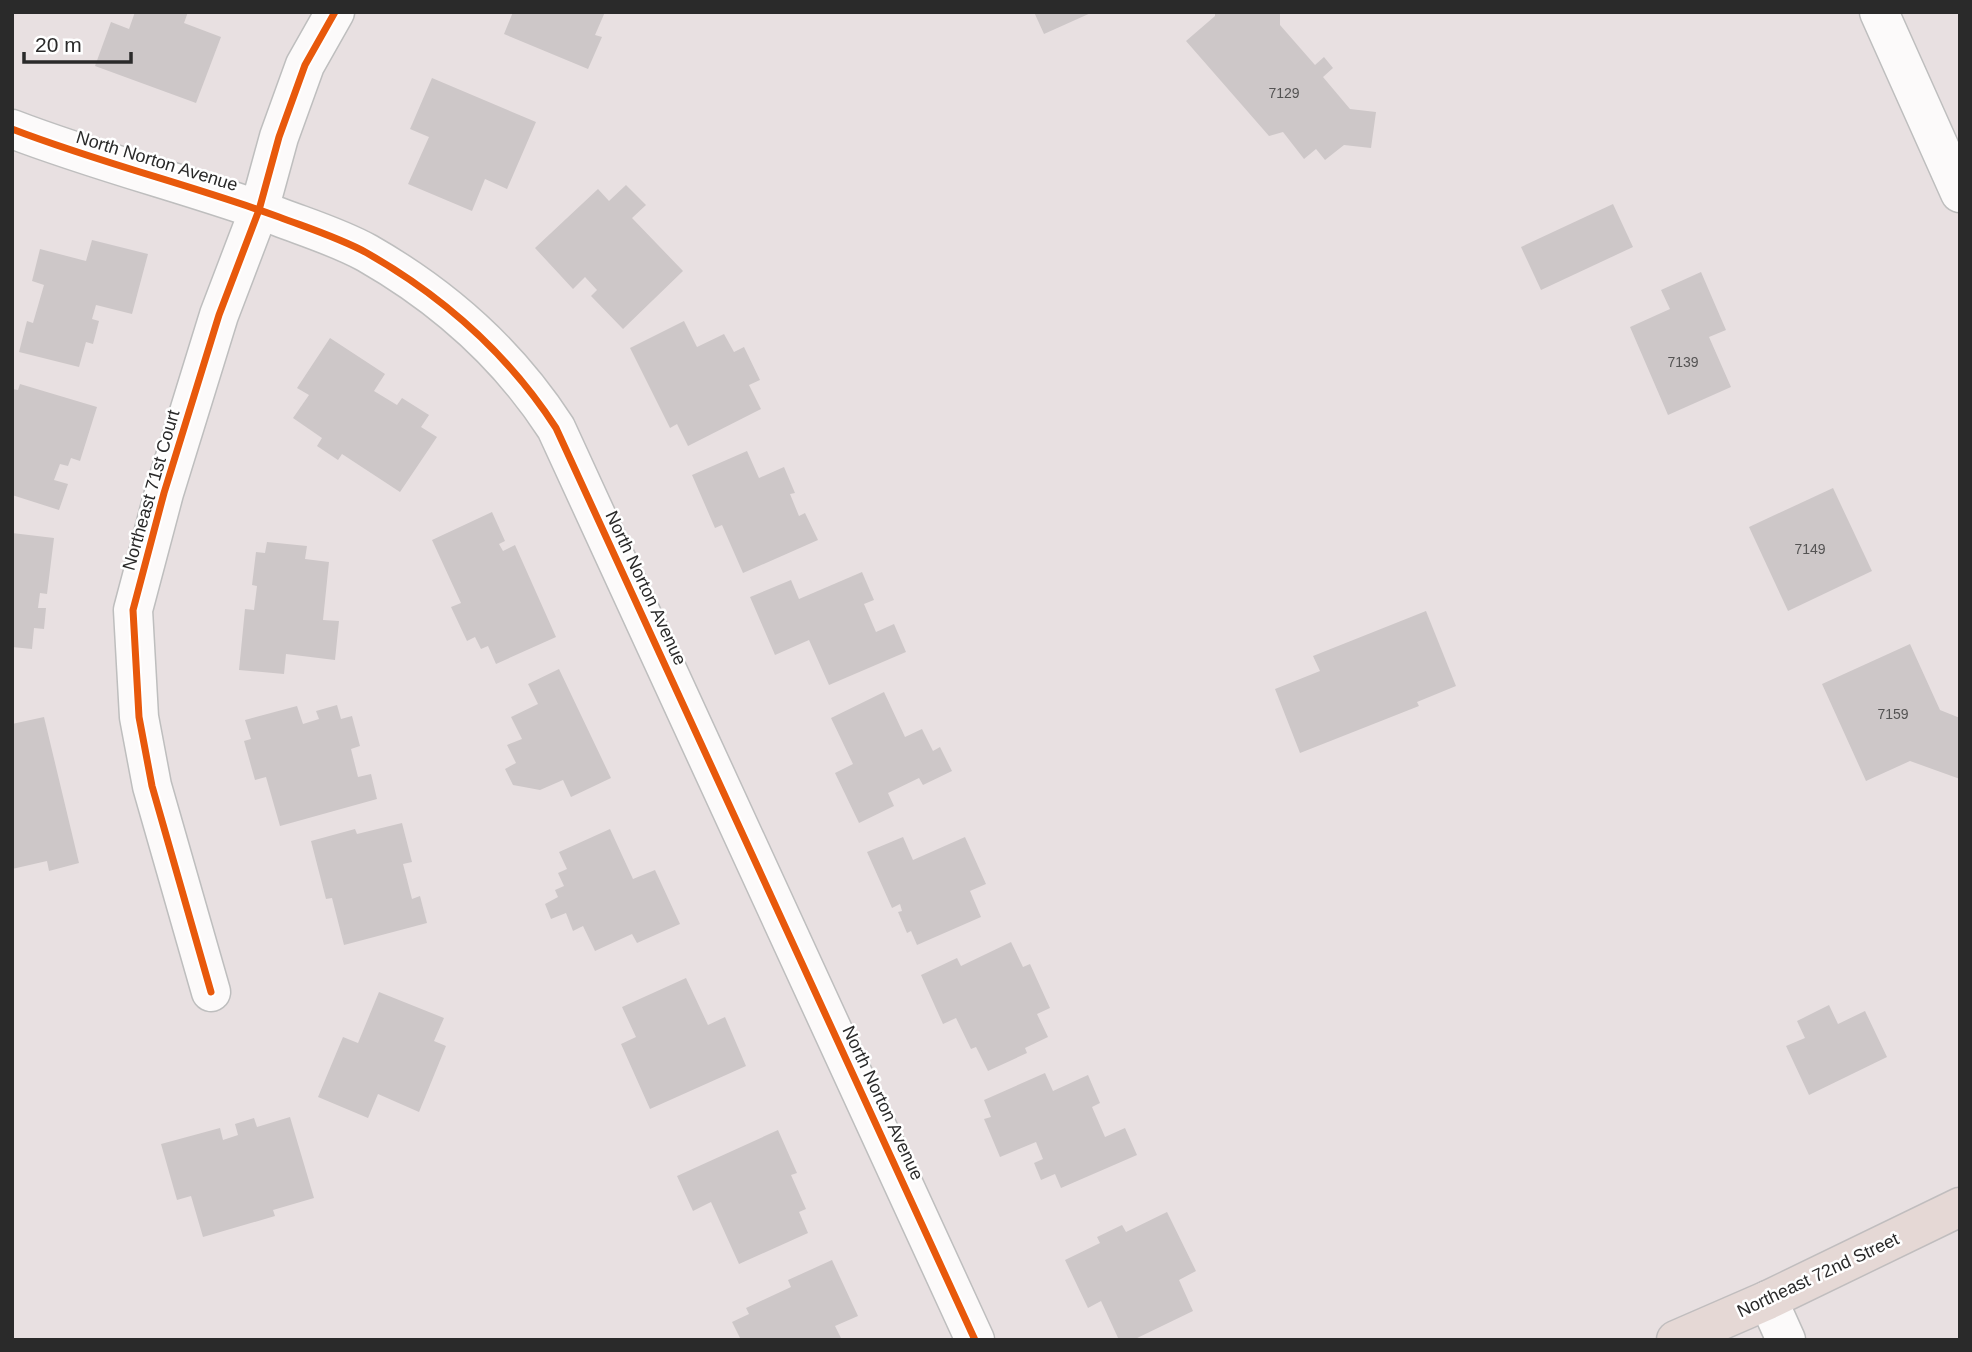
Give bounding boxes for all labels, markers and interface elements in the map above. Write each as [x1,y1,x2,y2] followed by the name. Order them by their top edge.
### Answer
[24,21,131,65] scale bar
[35,33,82,56] text: 20 m
[1268,85,1300,101] house number: 7129
[74,127,240,195] street label: North Norton Avenue
[1667,354,1699,370] house number: 7139
[118,407,184,573] street label: Northeast 71st Court
[601,508,691,668] street label: North Norton Avenue
[1794,541,1826,557] house number: 7149
[1877,706,1909,722] house number: 7159
[838,1023,928,1183] street label: North Norton Avenue
[1734,1229,1902,1321] street label: Northeast 72nd Street

